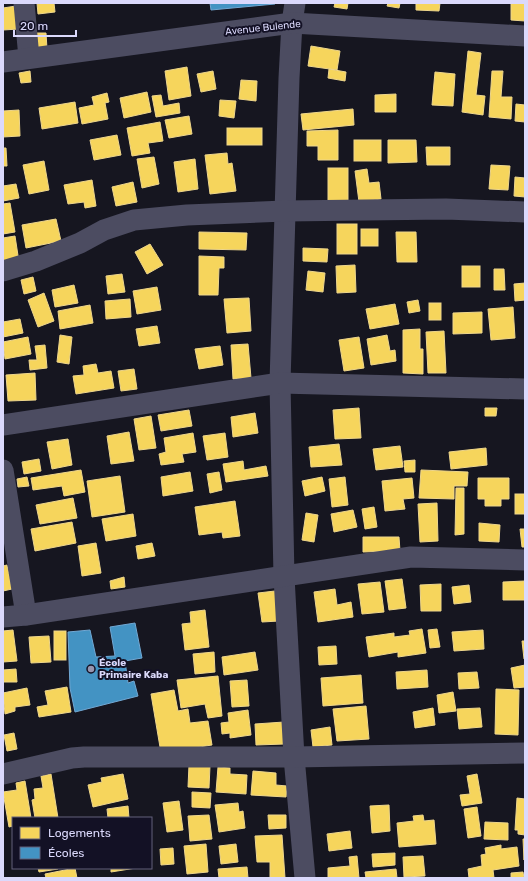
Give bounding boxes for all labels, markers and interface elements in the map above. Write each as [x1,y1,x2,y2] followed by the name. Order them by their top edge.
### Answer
[14,12,76,38] scale bar
[225,18,302,38] street label: Avenue Bulende
[20,19,48,33] text: 20 m
[99,657,168,681] place label: École Primaire Kaba
[86,664,96,674] marker: École Primaire Kaba
[12,817,152,869] legend
[48,826,111,840] text: Logements
[48,846,84,860] text: Écoles

